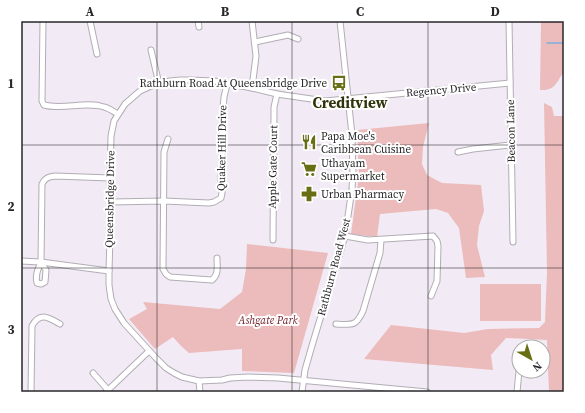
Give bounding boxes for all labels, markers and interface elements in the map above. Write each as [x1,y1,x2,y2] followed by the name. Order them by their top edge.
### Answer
[86,3,95,20] text: A
[221,3,230,20] text: B
[356,3,364,20] text: C
[490,3,500,20] text: D
[330,74,348,92] bus stop icon: Rathburn Road At Queensbridge Drive
[7,75,15,92] text: 1
[139,76,327,91] place label: Rathburn Road At Queensbridge Drive
[405,79,477,101] street label: Regency Drive
[312,92,388,113] district label: Creditview
[503,99,519,163] street label: Beacon Lane
[214,104,230,191] street label: Quaker Hill Drive
[265,125,281,209] street label: Apple Gate Court
[321,129,412,157] place label: Papa Moe's Caribbean Cuisine
[300,133,318,151] restaurant icon: Papa Moe's Caribbean Cuisine
[102,150,118,248] street label: Queensbridge Drive
[321,156,385,184] place label: Uthayam Supermarket
[300,160,318,178] supermarket icon: Uthayam Supermarket
[300,185,318,203] pharmacy icon: Urban Pharmacy
[321,187,404,202] place label: Urban Pharmacy
[7,198,15,215] text: 2
[314,216,354,317] street label: Rathburn Road West
[237,313,299,328] park label: Ashgate Park
[7,321,15,338] text: 3
[511,339,551,379] north arrow
[529,358,545,375] text: N

